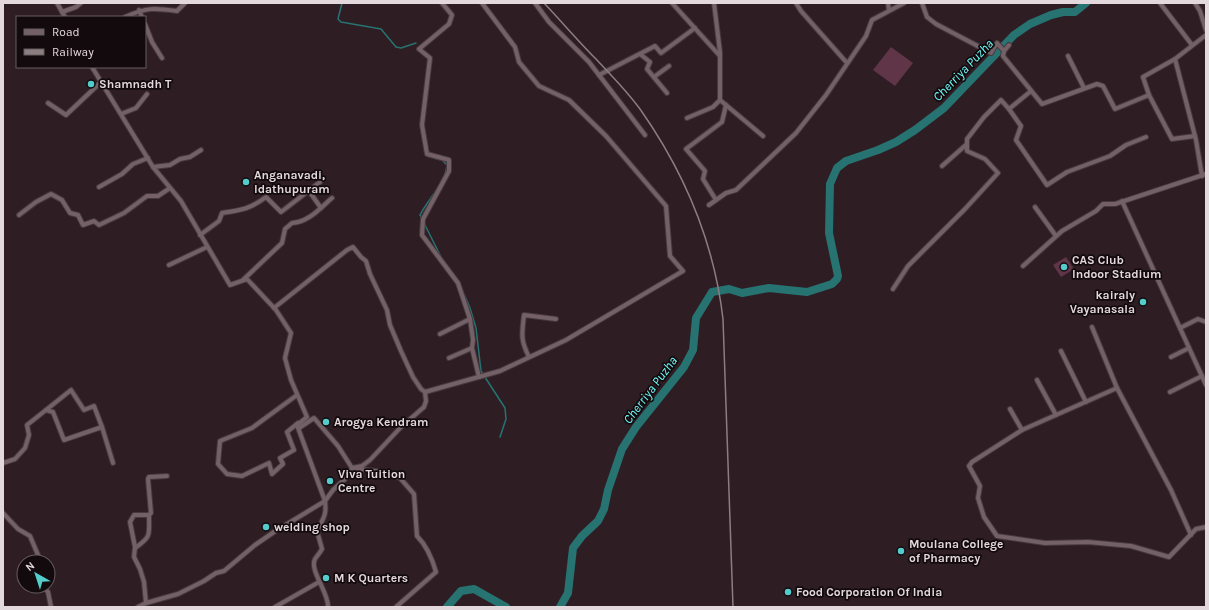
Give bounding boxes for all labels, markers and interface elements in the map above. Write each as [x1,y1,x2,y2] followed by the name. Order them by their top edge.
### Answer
[16,16,146,68] legend
[52,25,80,39] text: Road
[930,36,997,104] water label: Cherriya Puzha
[52,45,94,59] text: Railway
[99,77,172,91] place label: Shamnadh T
[86,79,96,89] marker: Shamnadh T
[254,168,330,196] place label: Anganavadi, Idathupuram
[241,177,251,187] marker: Anganavadi, Idathupuram
[1072,253,1161,281] place label: CAS Club Indoor Stadium
[1059,262,1069,272] marker: CAS Club Indoor Stadium
[1070,288,1135,316] place label: kairaly Vayanasala
[1138,297,1148,307] marker: kairaly Vayanasala
[620,353,680,427] water label: Cherriya Puzha
[334,415,428,429] place label: Arogya Kendram
[321,417,331,427] marker: Arogya Kendram
[338,467,405,495] place label: Viva Tuition Centre
[325,476,335,486] marker: Viva Tuition Centre
[274,520,350,534] place label: welding shop
[261,522,271,532] marker: welding shop
[909,537,1003,565] place label: Moulana College of Pharmacy
[896,546,906,556] marker: Moulana College of Pharmacy
[16,554,56,594] north arrow
[23,559,37,574] text: N
[334,571,408,585] place label: M K Quarters
[321,573,331,583] marker: M K Quarters
[796,585,942,599] place label: Food Corporation Of India
[783,587,793,597] marker: Food Corporation Of India

